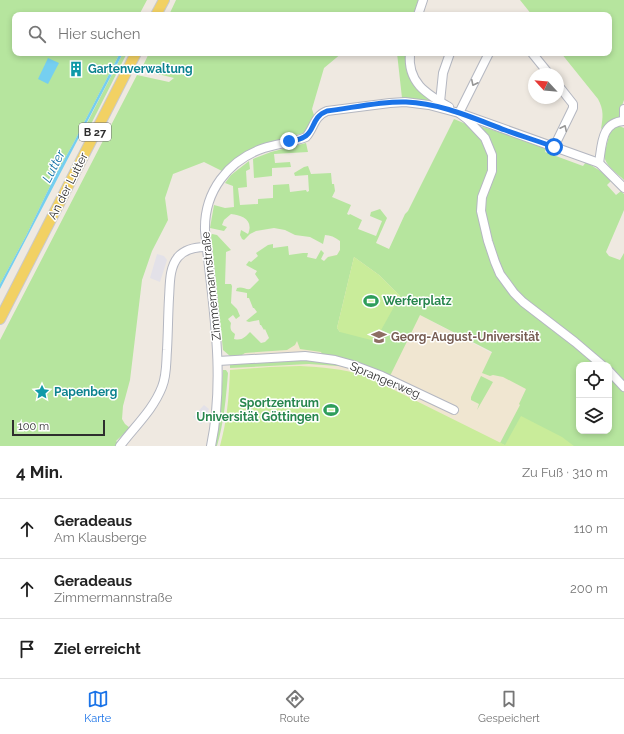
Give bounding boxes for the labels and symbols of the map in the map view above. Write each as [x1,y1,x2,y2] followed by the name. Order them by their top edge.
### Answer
[67,60,85,78] building icon: Gartenverwaltung
[88,62,193,76] place label: Gartenverwaltung
[528,68,564,104] north arrow
[471,78,479,86] one-way arrow
[79,123,111,141] road number: B 27
[559,124,566,132] one-way arrow
[280,132,298,150] route end
[545,138,563,156] route start
[39,147,68,185] water label: Lutter
[45,150,91,222] street label: An der Lutter
[198,231,224,341] street label: Zimmermannstraße
[362,292,380,310] sports icon: Werferplatz
[383,294,452,308] place label: Werferplatz
[370,328,388,346] school or university icon: Georg-August-Universität
[391,330,540,344] place label: Georg-August-Universität
[348,359,422,401] street label: Sprangerweg
[33,383,51,401] place icon: Papenberg
[54,385,117,399] place label: Papenberg
[196,396,319,424] place label: Sportzentrum Universität Göttingen
[322,401,340,419] sports icon: Sportzentrum Universität Göttingen
[12,418,105,437] scale bar

